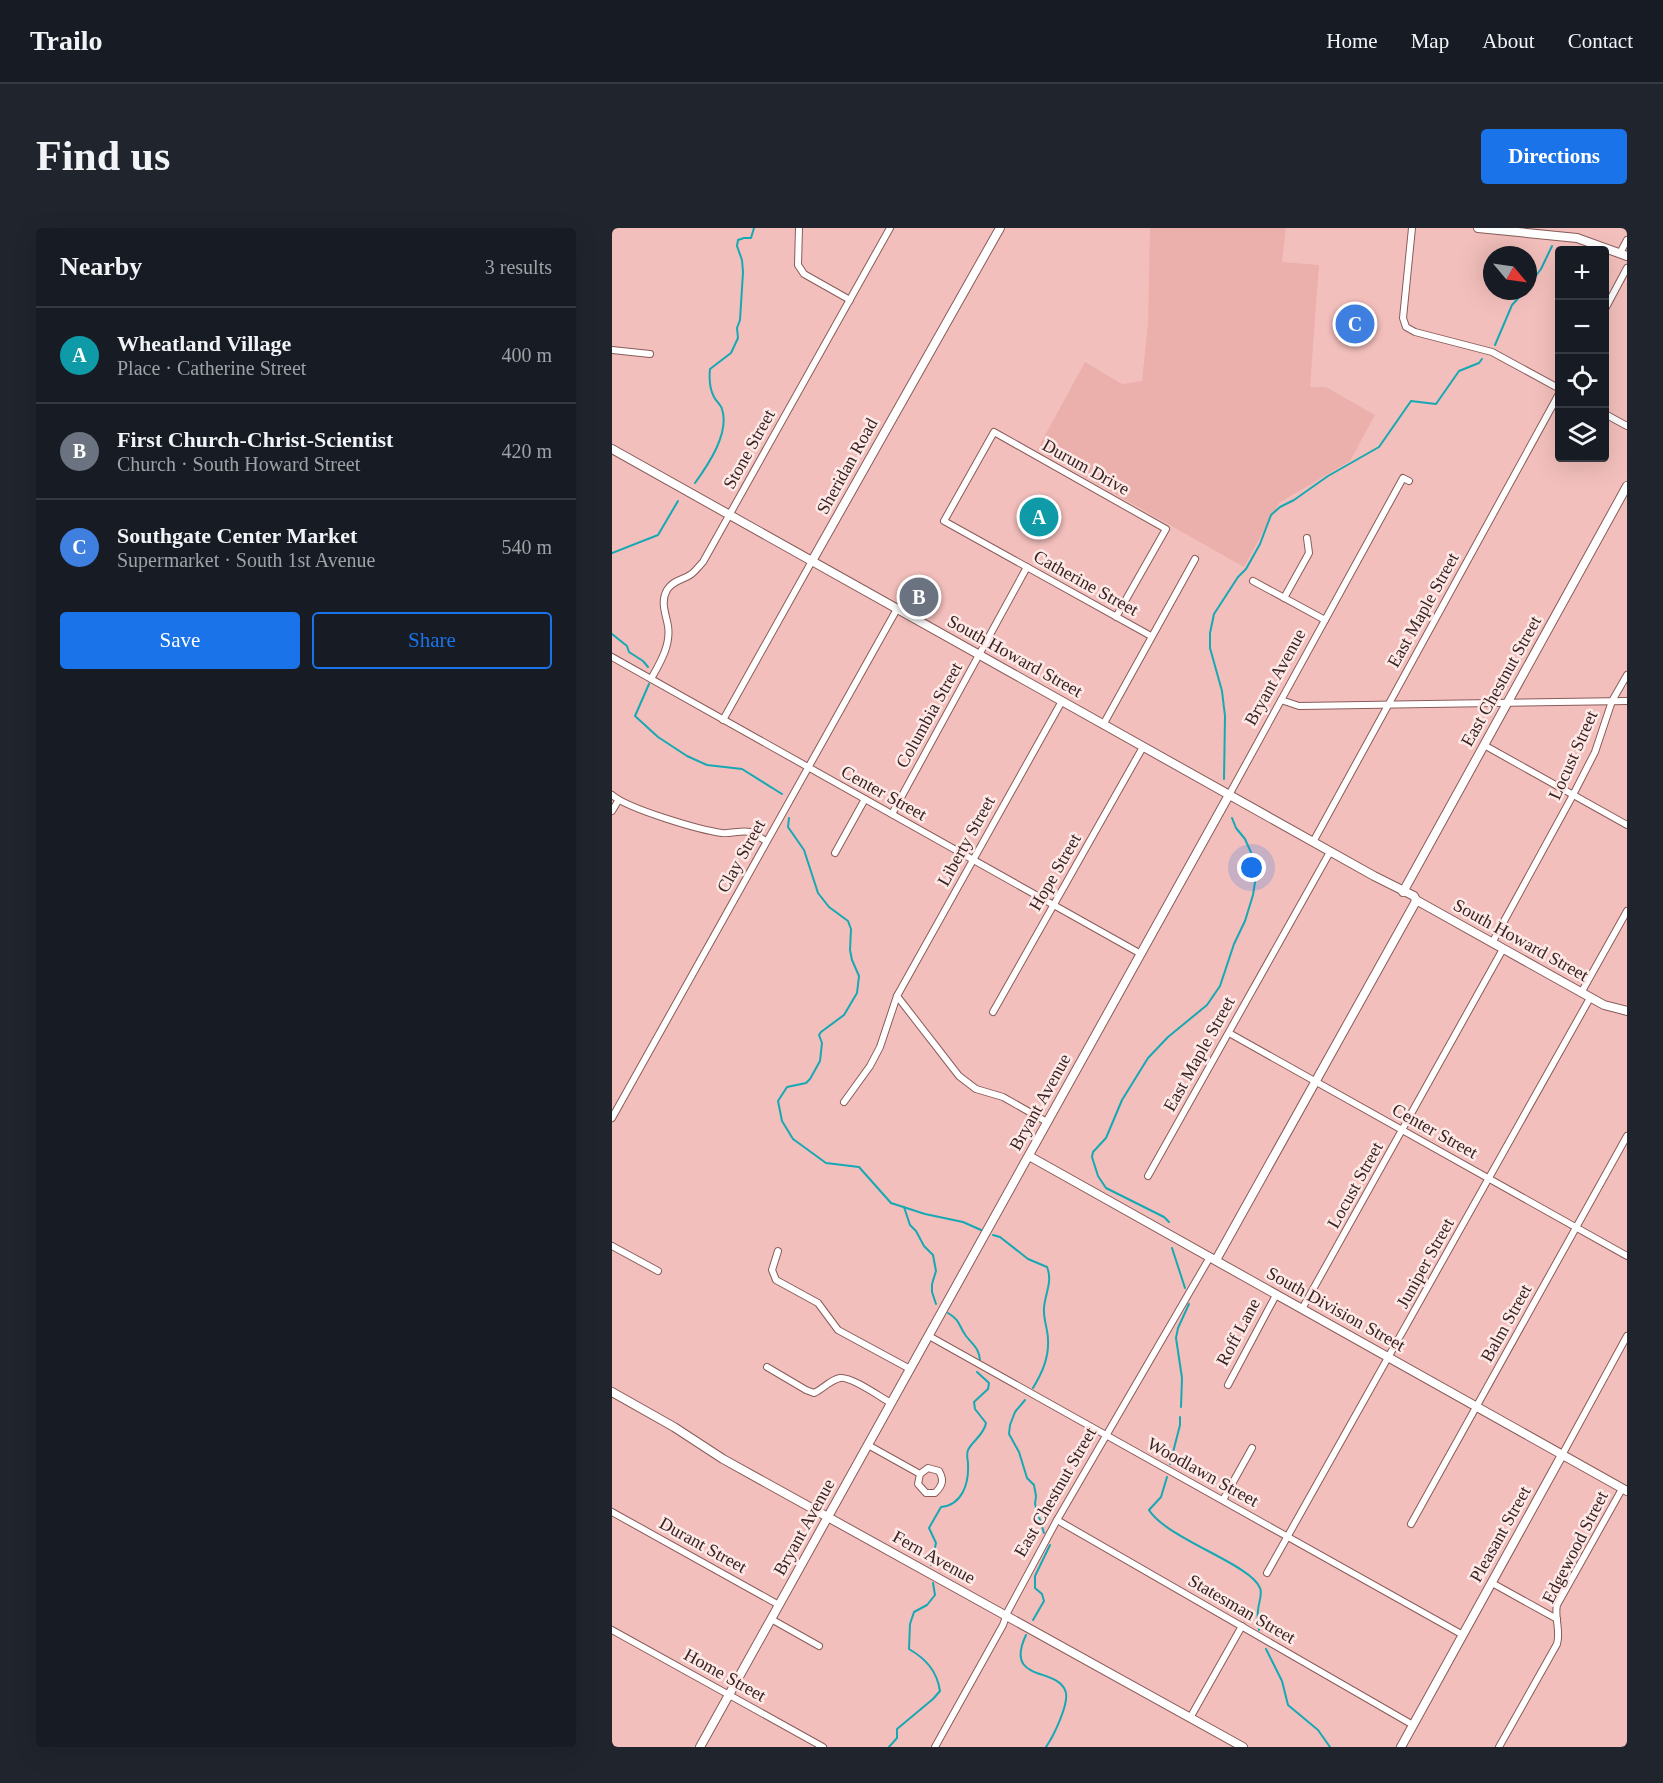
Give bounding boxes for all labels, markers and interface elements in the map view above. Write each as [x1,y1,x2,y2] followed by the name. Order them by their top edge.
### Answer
[30,25,103,56] text: Trailo
[1326,29,1378,53] text: Home
[1411,29,1449,53] text: Map
[1482,29,1535,53] text: About
[1568,29,1633,53] text: Contact
[1481,129,1627,184] button: Directions
[36,133,170,179] text: Find us
[1483,246,1537,300] north arrow
[1555,246,1609,462] map controls
[1555,246,1609,300] button: +
[60,252,142,281] text: Nearby
[485,256,552,278] text: 3 results
[1555,300,1609,354] button: −
[1336,302,1374,346] pin: C
[117,331,291,356] text: Wheatland Village
[72,344,87,366] text: A
[501,344,552,366] text: 400 m
[1555,354,1609,408] button: locate
[117,357,306,379] text: Place · Catherine Street
[719,406,779,492] street label: Stone Street
[1555,408,1609,462] button: layers
[812,415,882,517] street label: Sheridan Road
[117,427,393,452] text: First Church-Christ-Scientist
[1039,435,1133,499] street label: Durum Drive
[73,440,86,462] text: B
[501,440,552,462] text: 420 m
[117,453,360,475] text: Church · South Howard Street
[1020,494,1058,540] pin: A
[117,523,357,548] text: Southgate Center Market
[72,536,87,558] text: C
[501,536,552,558] text: 540 m
[1030,546,1142,620] street label: Catherine Street
[117,549,375,571] text: Supermarket · South 1st Avenue
[1383,549,1463,671] street label: East Maple Street
[900,574,938,620] pin: B
[944,611,1086,701] street label: South Howard Street
[60,612,300,669] button: Save
[312,612,552,669] button: Share
[1457,612,1545,750] street label: East Chestnut Street
[1240,625,1310,729] street label: Bryant Avenue
[892,659,966,771] street label: Columbia Street
[1544,707,1602,803] street label: Locust Street
[838,761,930,825] street label: Center Street
[933,793,999,889] street label: Liberty Street
[713,816,769,896] street label: Clay Street
[1025,830,1085,914] street label: Hope Street
[1237,853,1266,882] your location
[1450,895,1592,985] street label: South Howard Street
[1159,993,1239,1115] street label: East Maple Street
[1005,1050,1075,1154] street label: Bryant Avenue
[1389,1099,1481,1163] street label: Center Street
[1323,1138,1387,1232] street label: Locust Street
[1392,1215,1458,1311] street label: Juniper Street
[1263,1263,1409,1355] street label: South Division Street
[1477,1281,1535,1365] street label: Balm Street
[1212,1295,1264,1369] street label: Roff Lane
[1010,1424,1100,1560] street label: East Chestnut Street
[1144,1433,1262,1511] street label: Woodlawn Street
[769,1475,839,1579] street label: Bryant Avenue
[1465,1483,1535,1585] street label: Pleasant Street
[1538,1487,1612,1607] street label: Edgewood Street
[656,1513,750,1577] street label: Durant Street
[889,1526,979,1588] street label: Fern Avenue
[1185,1570,1299,1648] street label: Statesman Street
[681,1644,769,1706] street label: Home Street

